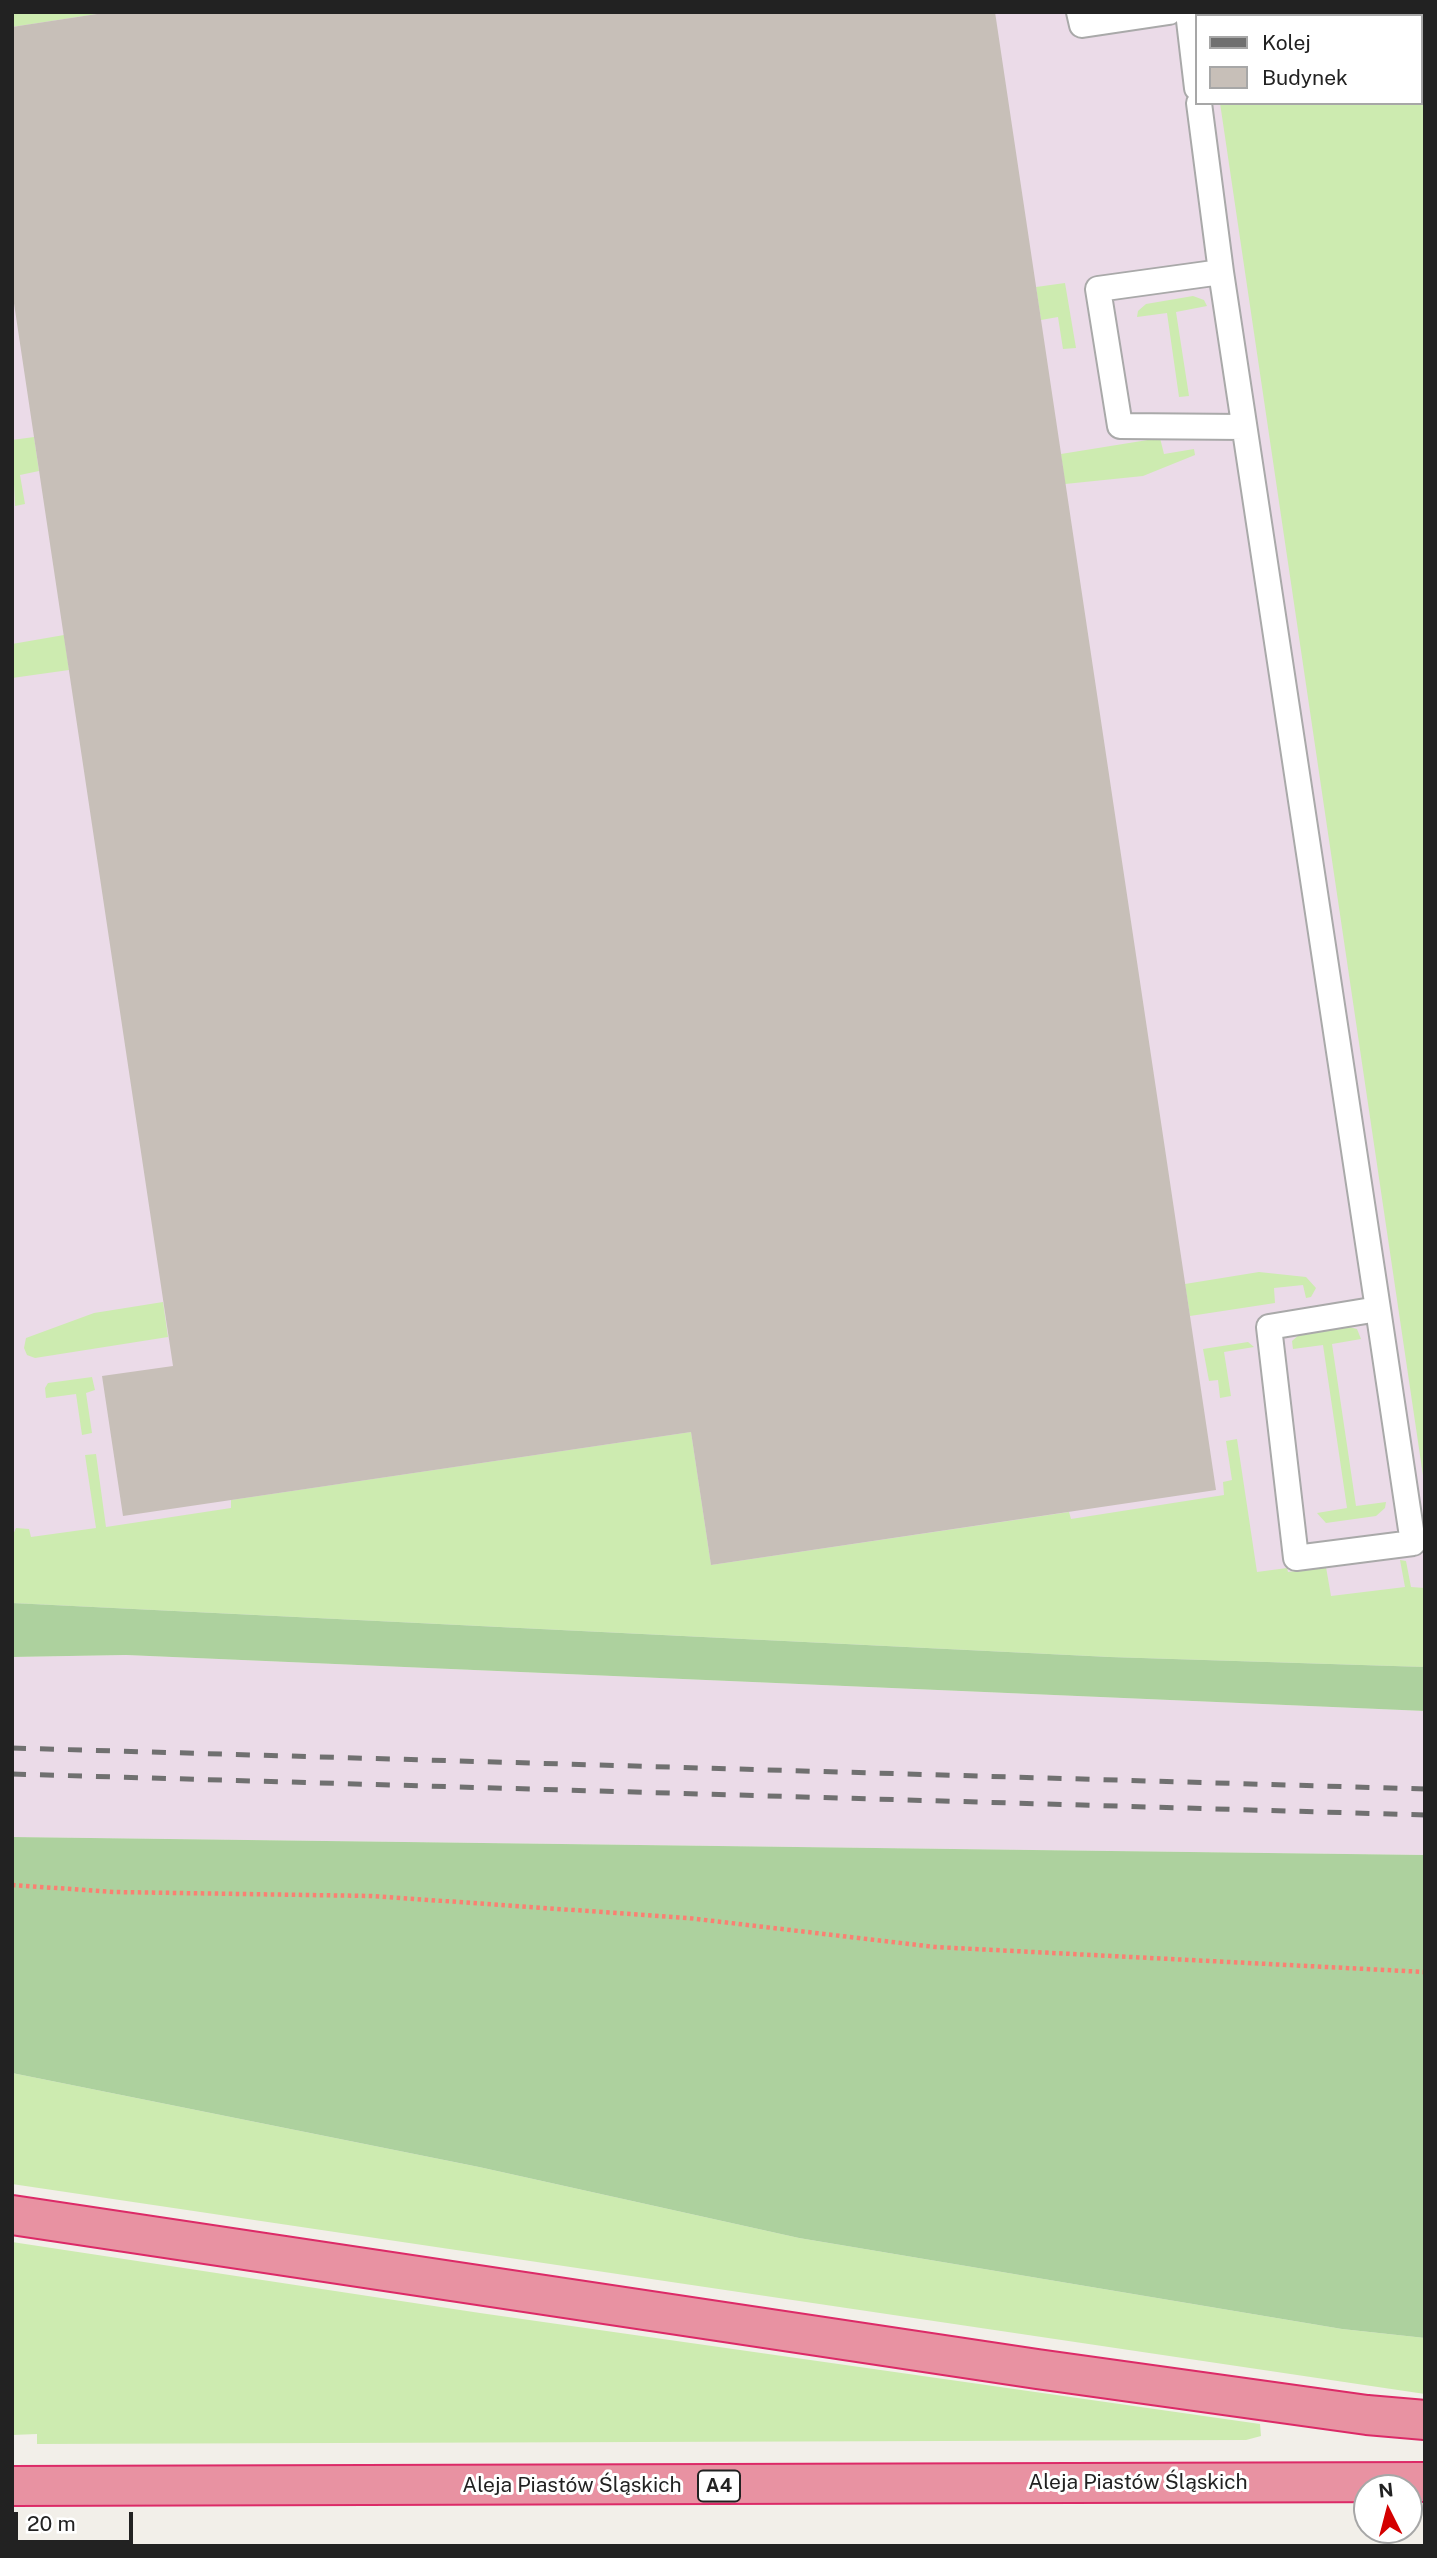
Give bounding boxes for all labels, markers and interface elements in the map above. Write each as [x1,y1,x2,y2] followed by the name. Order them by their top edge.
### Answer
[1196,14,1423,105] legend
[1262,30,1311,55] text: Kolej
[1262,65,1348,90] text: Budynek
[698,2470,740,2502] road number: A4
[1028,2470,1248,2496] street label: Aleja Piastów Śląskich
[462,2473,682,2499] street label: Aleja Piastów Śląskich
[1353,2474,1423,2544] north arrow
[1377,2478,1395,2502] text: N
[18,2498,136,2542] scale bar
[27,2511,76,2536] text: 20 m

